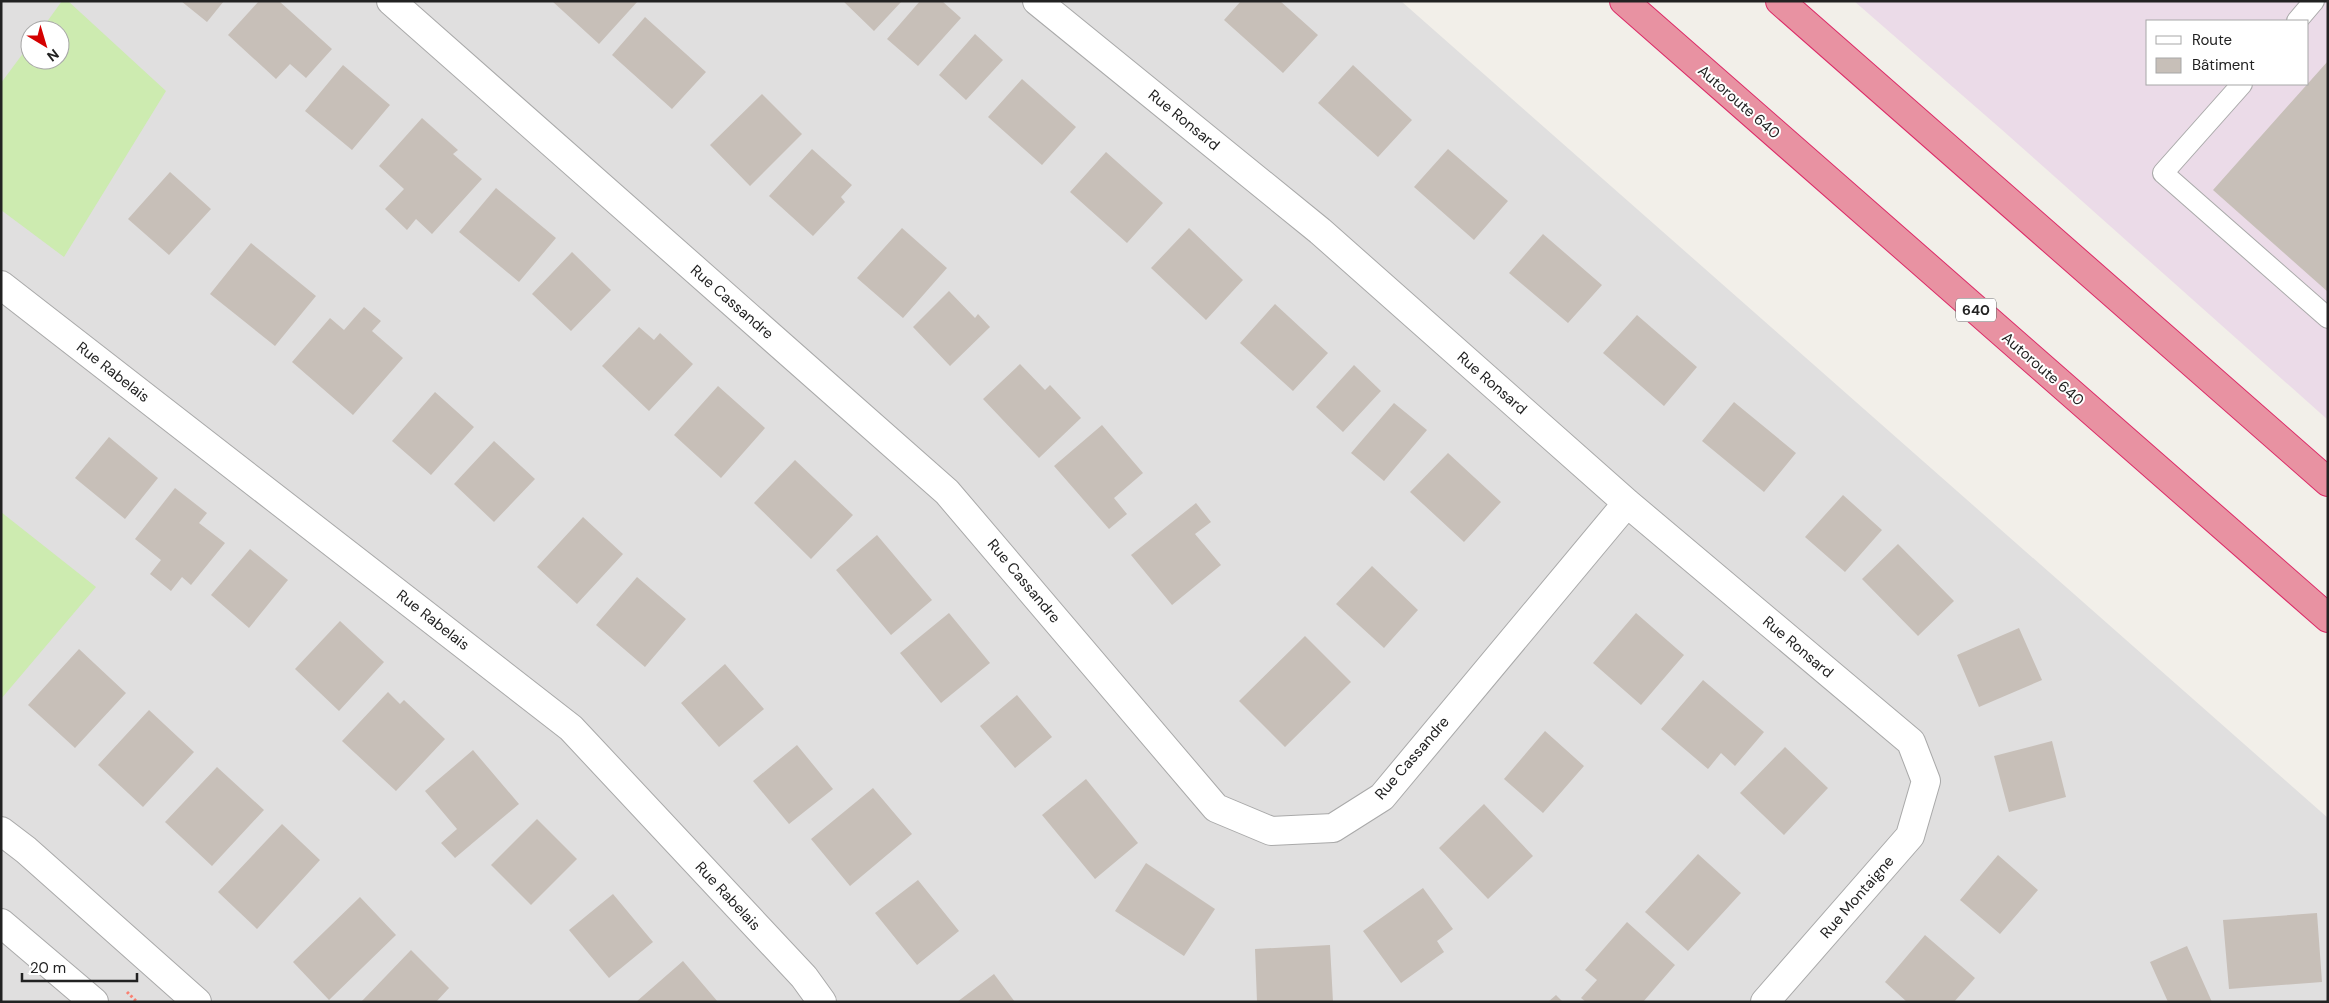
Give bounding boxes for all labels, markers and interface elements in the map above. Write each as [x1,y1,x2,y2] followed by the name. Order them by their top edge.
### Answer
[20,20,70,70] north arrow
[2146,20,2309,85] legend
[2192,30,2232,50] text: Route
[43,45,63,65] text: N
[2192,55,2255,75] text: Bâtiment
[1694,61,1784,143] street label: Autoroute 640
[1144,85,1224,155] street label: Rue Ronsard
[686,260,778,344] street label: Rue Cassandre
[1956,298,1996,322] road number: 640
[1998,328,2088,410] street label: Autoroute 640
[72,337,154,407] street label: Rue Rabelais
[1453,347,1531,419] street label: Rue Ronsard
[983,535,1065,627] street label: Rue Cassandre
[392,585,474,655] street label: Rue Rabelais
[1759,612,1837,682] street label: Rue Ronsard
[1370,712,1454,804] street label: Rue Cassandre
[1816,851,1898,943] street label: Rue Montaigne
[691,857,765,935] street label: Rue Rabelais
[22,950,138,982] scale bar
[30,958,66,978] text: 20 m

